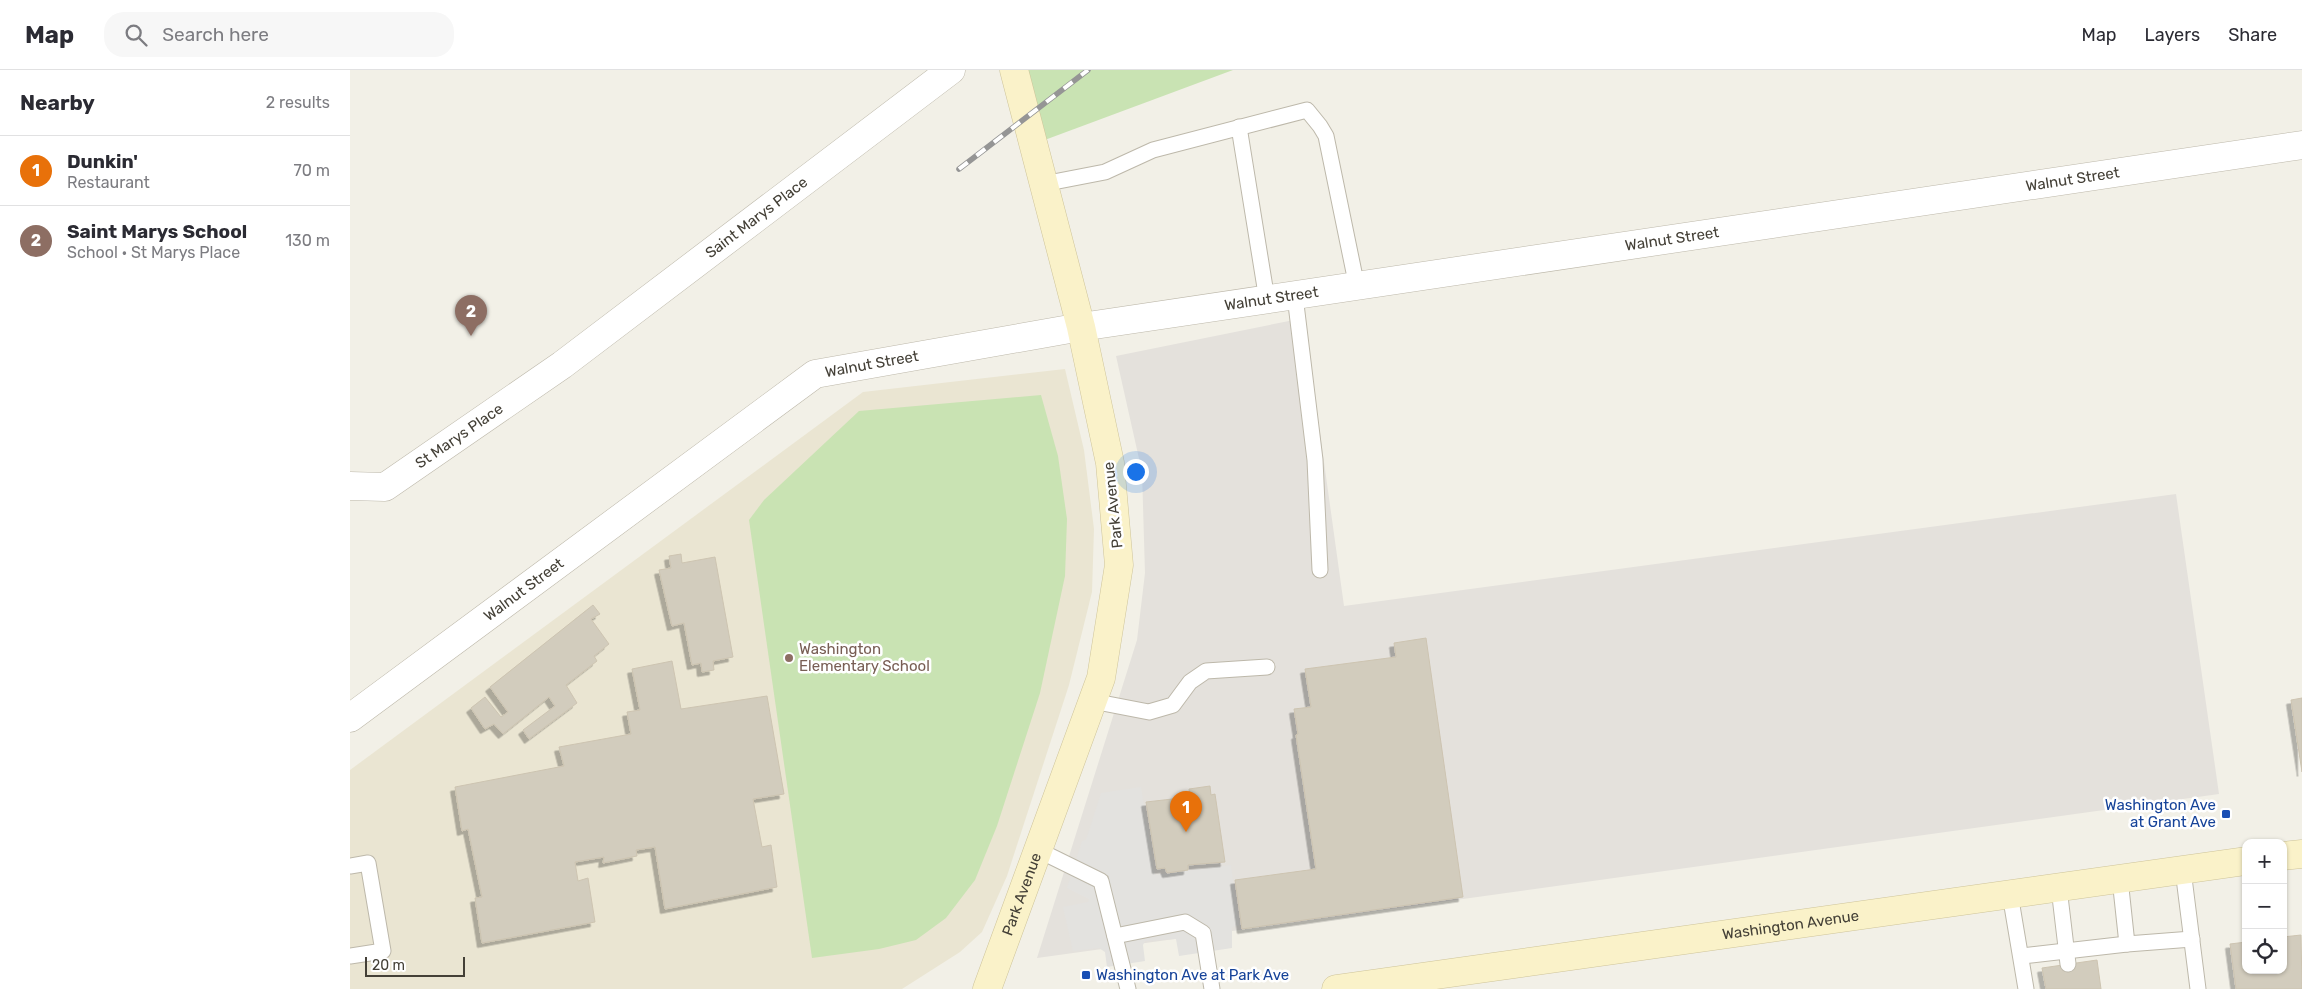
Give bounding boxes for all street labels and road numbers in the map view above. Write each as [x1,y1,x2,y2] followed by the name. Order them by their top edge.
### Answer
[2024,163,2121,195] street label: Walnut Street
[702,173,811,262] street label: Saint Marys Place
[1624,223,1720,255] street label: Walnut Street
[1223,283,1320,315] street label: Walnut Street
[823,347,920,381] street label: Walnut Street
[412,399,506,472] street label: St Marys Place
[1100,461,1126,549] street label: Park Avenue
[480,554,567,625] street label: Walnut Street
[998,850,1045,938] street label: Park Avenue
[1721,907,1860,944] street label: Washington Avenue

